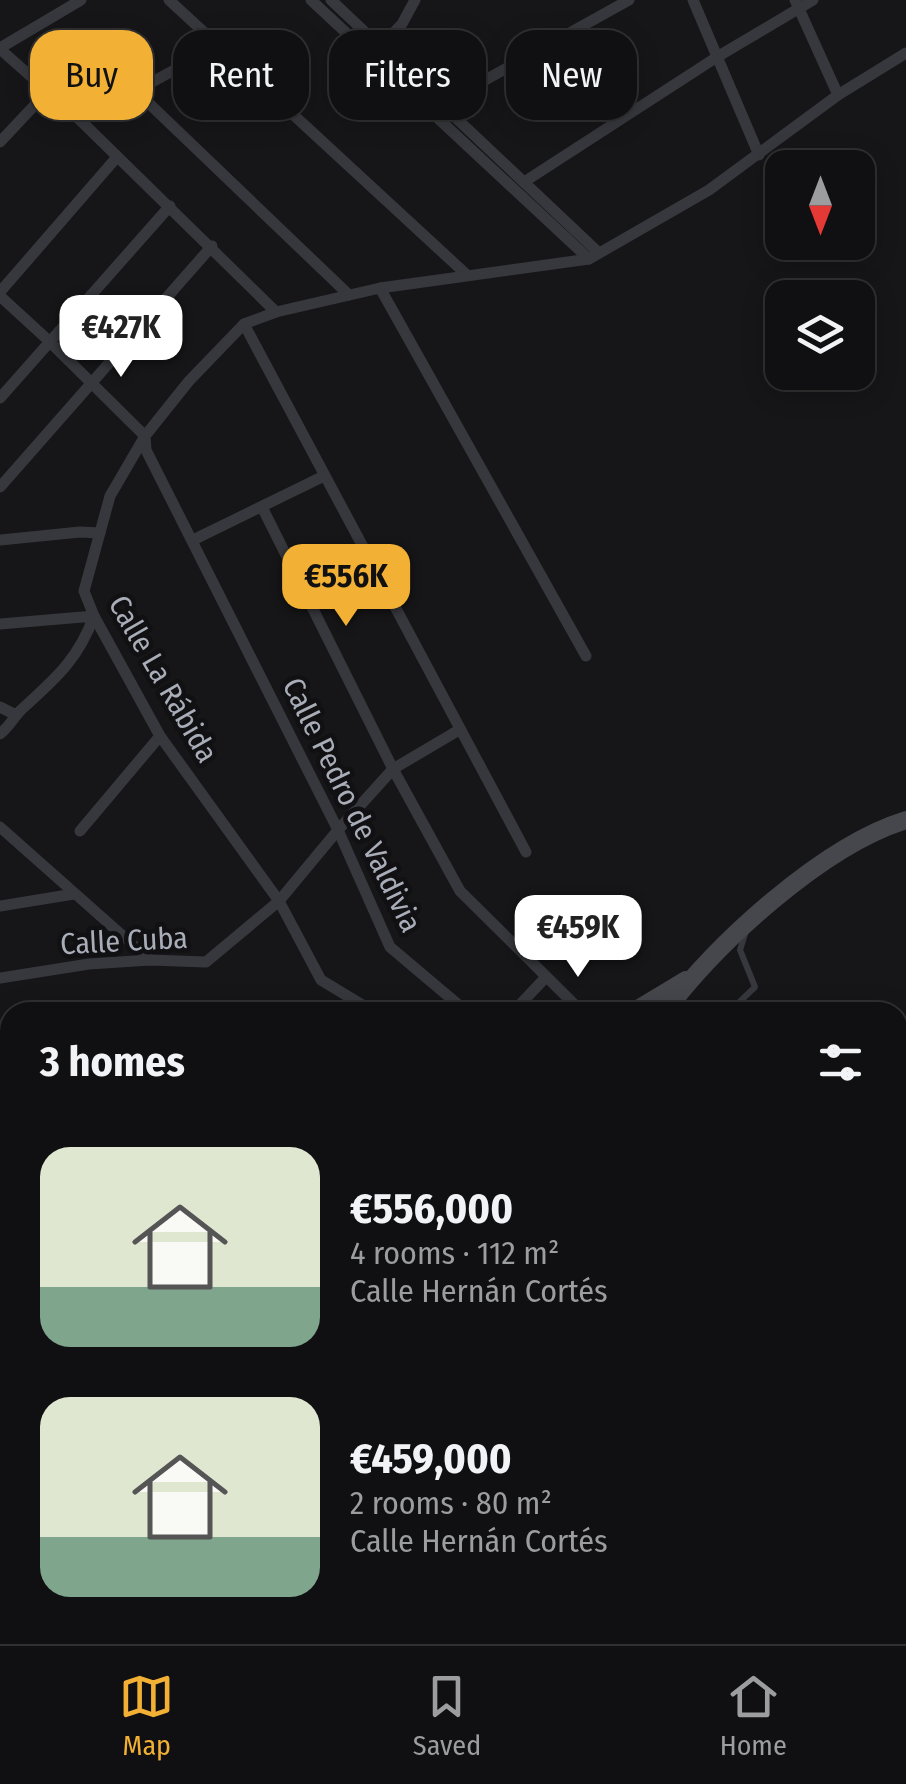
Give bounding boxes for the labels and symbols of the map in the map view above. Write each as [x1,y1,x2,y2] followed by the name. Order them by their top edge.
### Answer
[765,150,875,260] north arrow
[51,295,191,380] pin: €427K
[276,544,416,629] pin: €556K
[101,589,225,769] street label: Calle La Rábida
[275,672,429,938] street label: Calle Pedro de Valdivia
[508,895,648,980] pin: €459K
[59,920,189,962] street label: Calle Cuba

